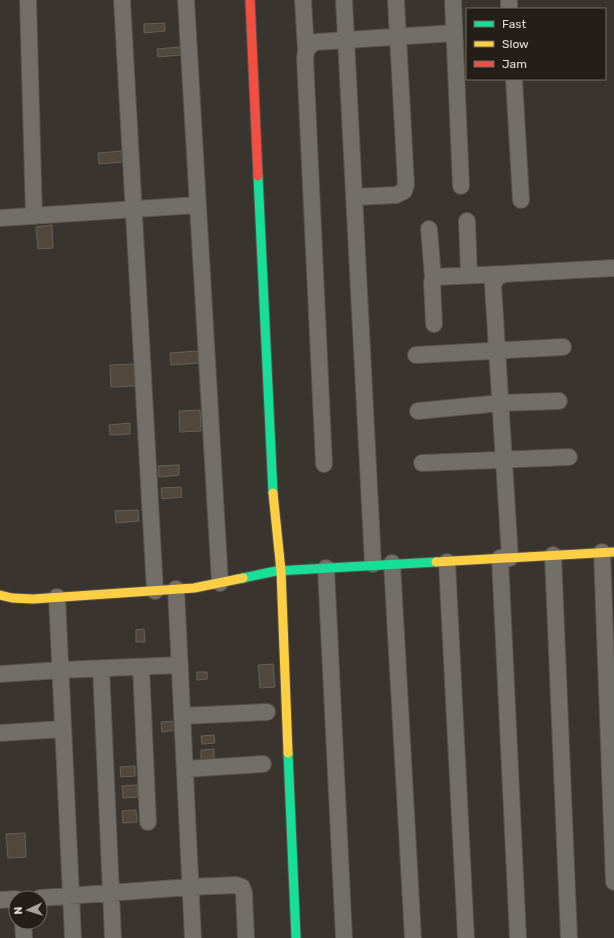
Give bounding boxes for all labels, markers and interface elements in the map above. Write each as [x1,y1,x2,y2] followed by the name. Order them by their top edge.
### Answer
[466,8,606,80] legend
[502,17,526,31] text: Fast
[502,37,529,51] text: Slow
[502,57,527,71] text: Jam
[8,890,48,930] north arrow
[12,906,25,915] text: N

